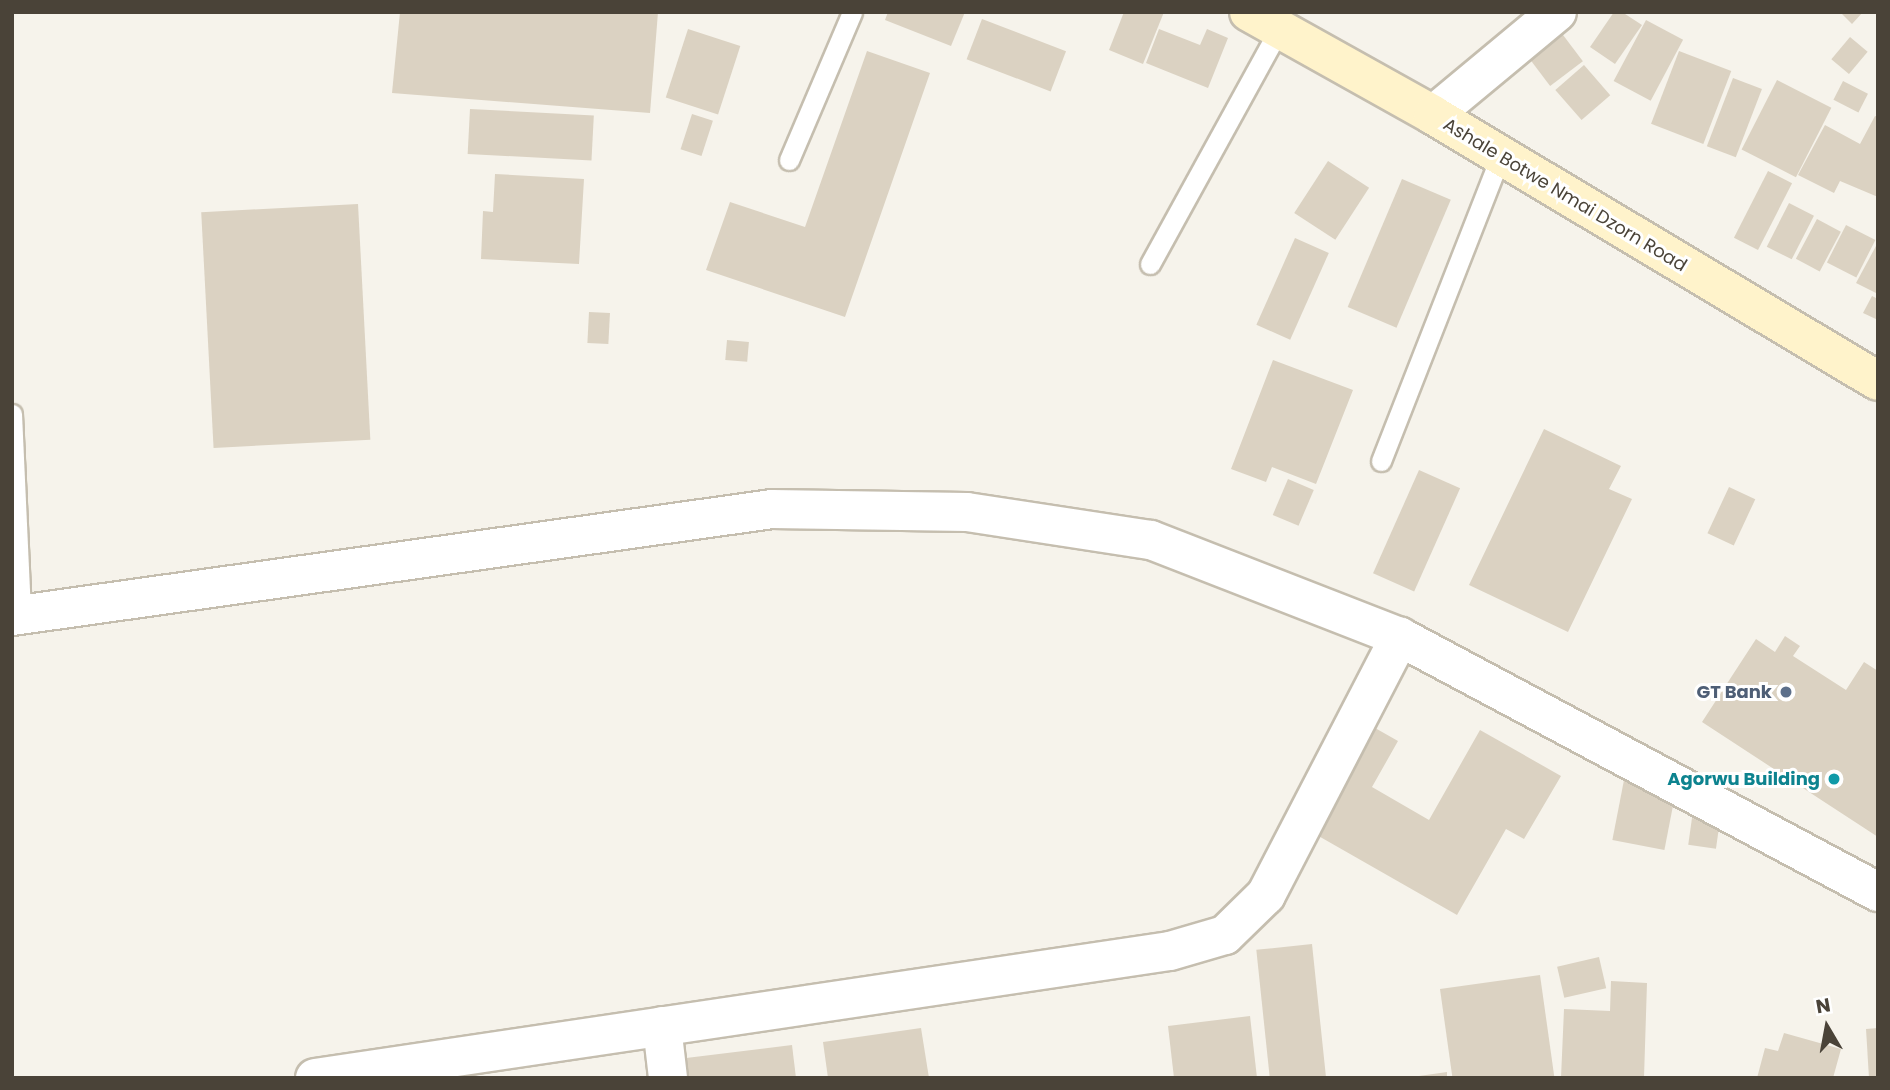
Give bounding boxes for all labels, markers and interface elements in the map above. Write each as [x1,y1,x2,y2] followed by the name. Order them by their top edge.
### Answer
[1439,114,1691,276] street label: Ashale Botwe Nmai Dzorn Road
[1696,681,1772,703] place label: GT Bank
[1778,684,1794,700] marker: GT Bank
[1667,768,1820,790] place label: Agorwu Building
[1826,771,1842,787] marker: Agorwu Building
[1814,991,1833,1020] text: N
[1792,992,1862,1062] north arrow

